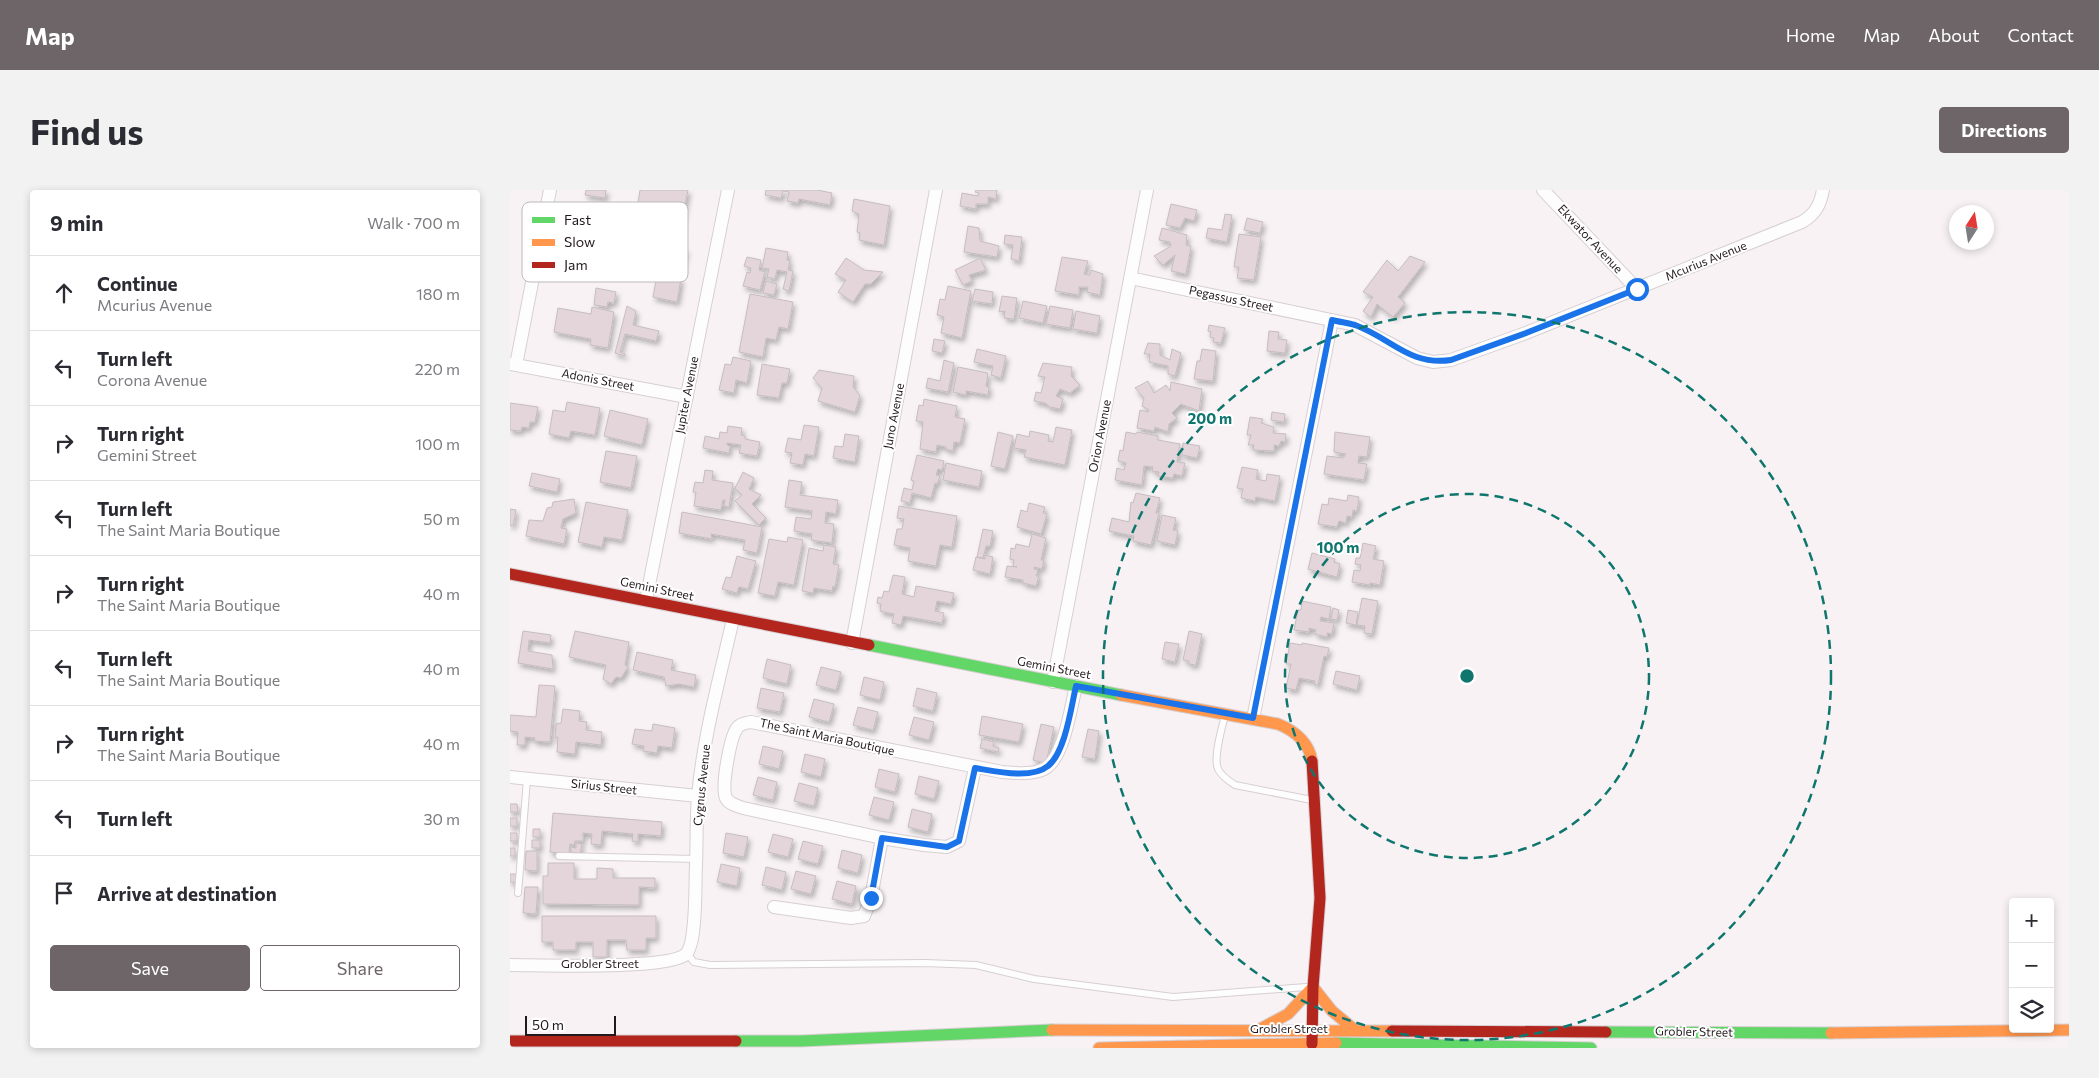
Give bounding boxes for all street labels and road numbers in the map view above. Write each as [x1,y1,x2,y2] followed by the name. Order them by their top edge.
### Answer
[1555,201,1626,275] street label: Ekwator Avenue
[1663,237,1748,283] street label: Mcurius Avenue
[1188,282,1275,314] street label: Pegassus Street
[672,355,701,435] street label: Jupiter Avenue
[561,365,636,393] street label: Adonis Street
[880,382,907,450] street label: Juno Avenue
[1085,398,1113,473] street label: Orion Avenue
[619,573,695,603] street label: Gemini Street
[1016,653,1092,681] street label: Gemini Street
[759,715,896,757] street label: The Saint Maria Boutique
[690,743,712,826] street label: Cygnus Avenue
[570,776,638,796] street label: Sirius Street
[561,956,639,970] street label: Grobler Street
[1250,1021,1328,1035] street label: Grobler Street
[1655,1023,1733,1039] street label: Grobler Street

